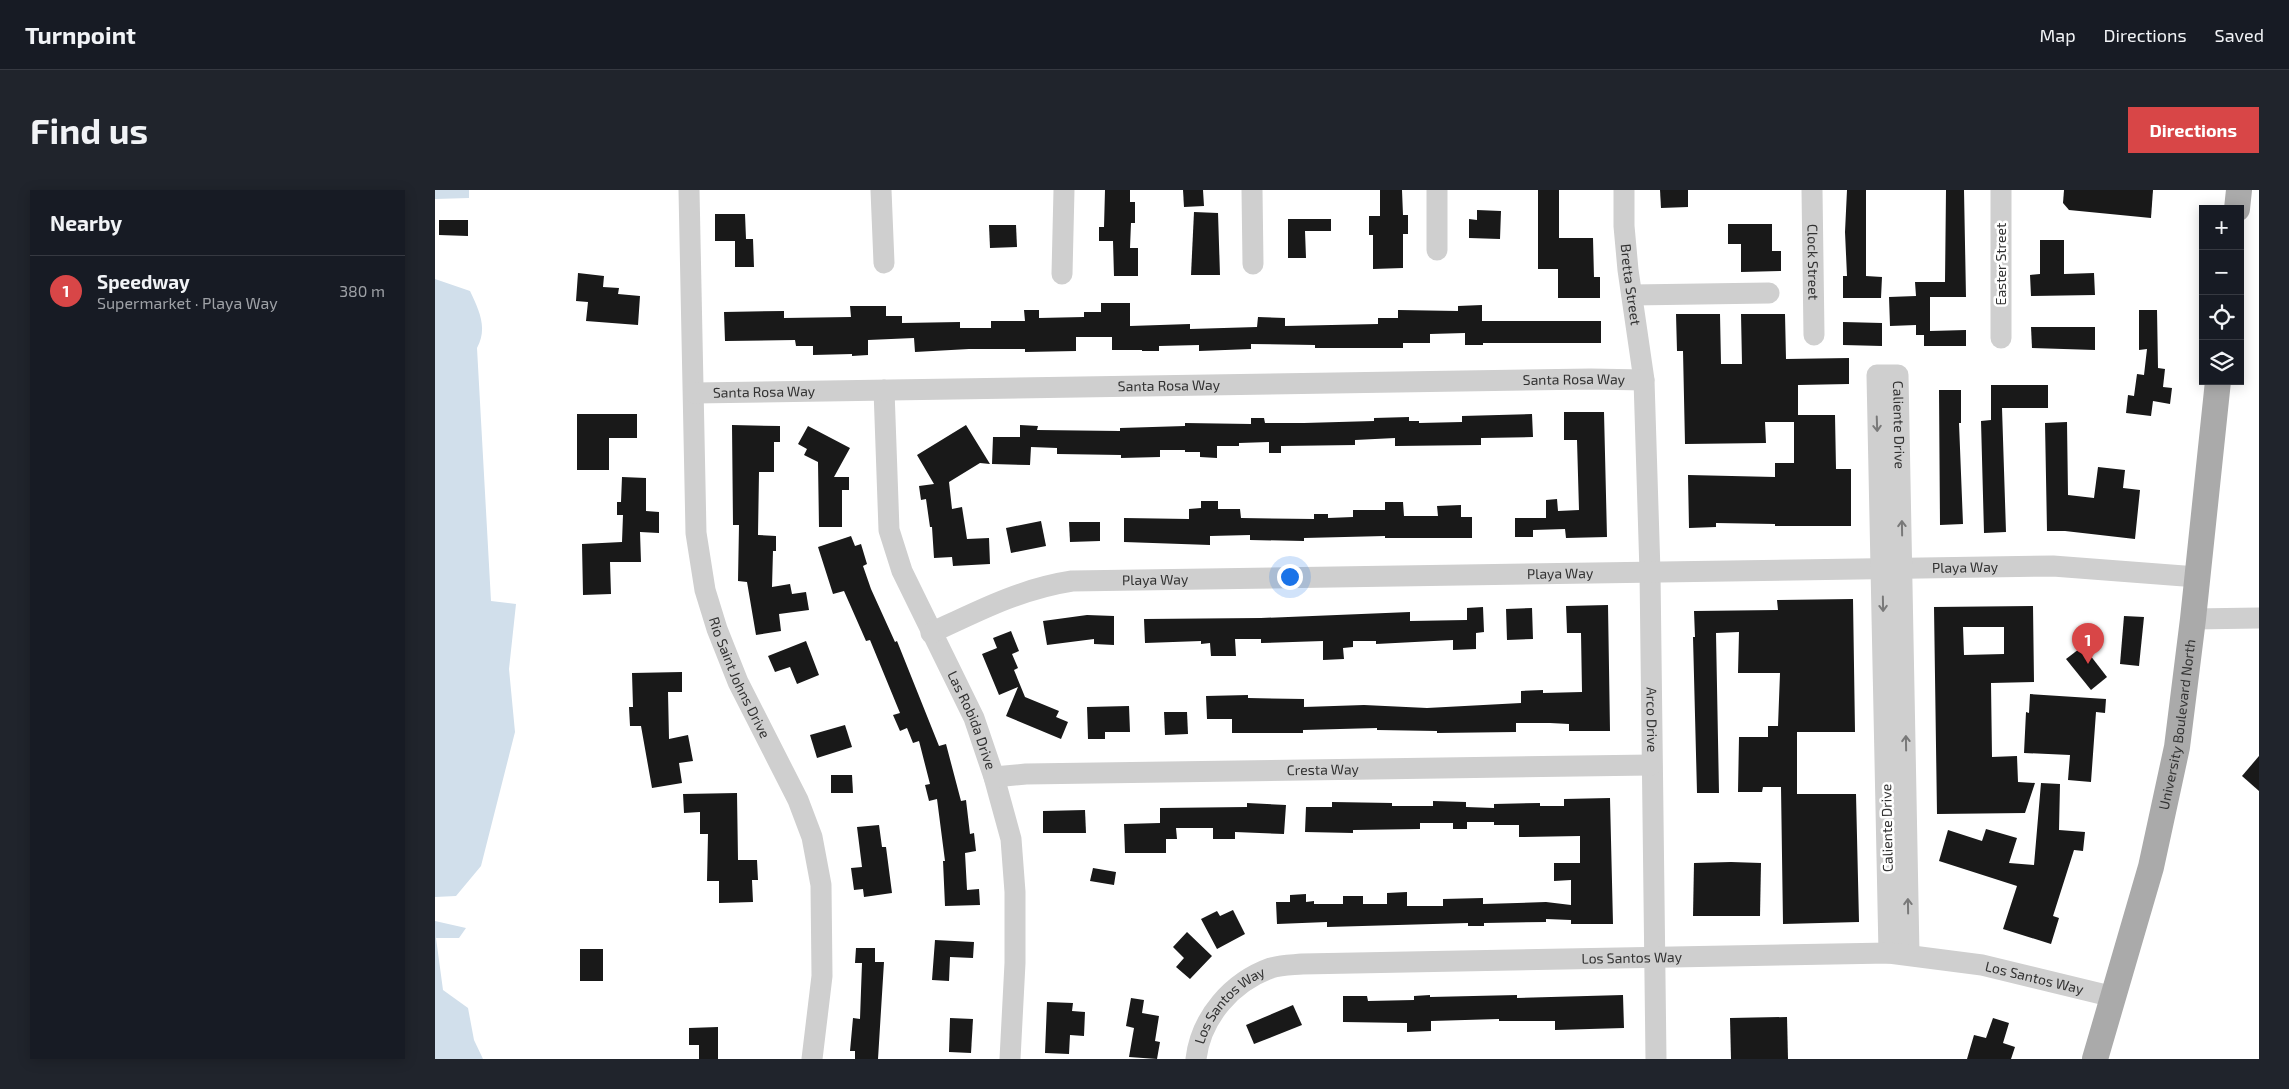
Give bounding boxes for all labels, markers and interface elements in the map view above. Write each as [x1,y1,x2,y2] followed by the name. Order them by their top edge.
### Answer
[25,20,136,49] text: Turnpoint
[2039,24,2076,46] text: Map
[2104,24,2187,46] text: Directions
[2215,24,2264,46] text: Saved
[2128,107,2259,153] button: Directions
[30,109,148,151] text: Find us
[2199,205,2244,385] map controls
[2199,205,2244,250] button: +
[50,210,122,235] text: Nearby
[1992,223,2009,305] street label: Easter Street
[1804,224,1823,300] street label: Clock Street
[1618,243,1645,326] street label: Bretta Street
[2199,250,2244,295] button: −
[97,270,190,293] text: Speedway
[63,281,69,300] text: 1
[339,281,385,300] text: 380 m
[97,293,278,312] text: Supermarket · Playa Way
[2199,295,2244,340] button: locate
[2199,340,2244,385] button: layers
[1523,370,1626,388] street label: Santa Rosa Way
[1118,376,1221,394] street label: Santa Rosa Way
[1890,381,1909,469] street label: Caliente Drive
[713,382,816,401] street label: Santa Rosa Way
[1872,416,1882,432] one-way arrow
[1897,520,1907,536] one-way arrow
[1932,558,1999,576] street label: Playa Way
[1277,564,1303,590] your location
[1527,564,1594,582] street label: Playa Way
[1122,570,1189,588] street label: Playa Way
[1878,596,1888,612] one-way arrow
[706,615,774,741] street label: Rio Saint Johns Drive
[2072,623,2104,664] pin: 1
[2155,638,2198,811] street label: University Boulevard North
[944,668,1000,772] street label: Las Robida Drive
[1643,687,1661,752] street label: Arco Drive
[1901,735,1911,752] one-way arrow
[1287,760,1360,778] street label: Cresta Way
[1877,784,1896,872] street label: Caliente Drive
[1904,898,1913,914] one-way arrow
[1581,948,1683,967] street label: Los Santos Way
[1984,957,2086,997] street label: Los Santos Way
[1190,962,1268,1046] street label: Los Santos Way

